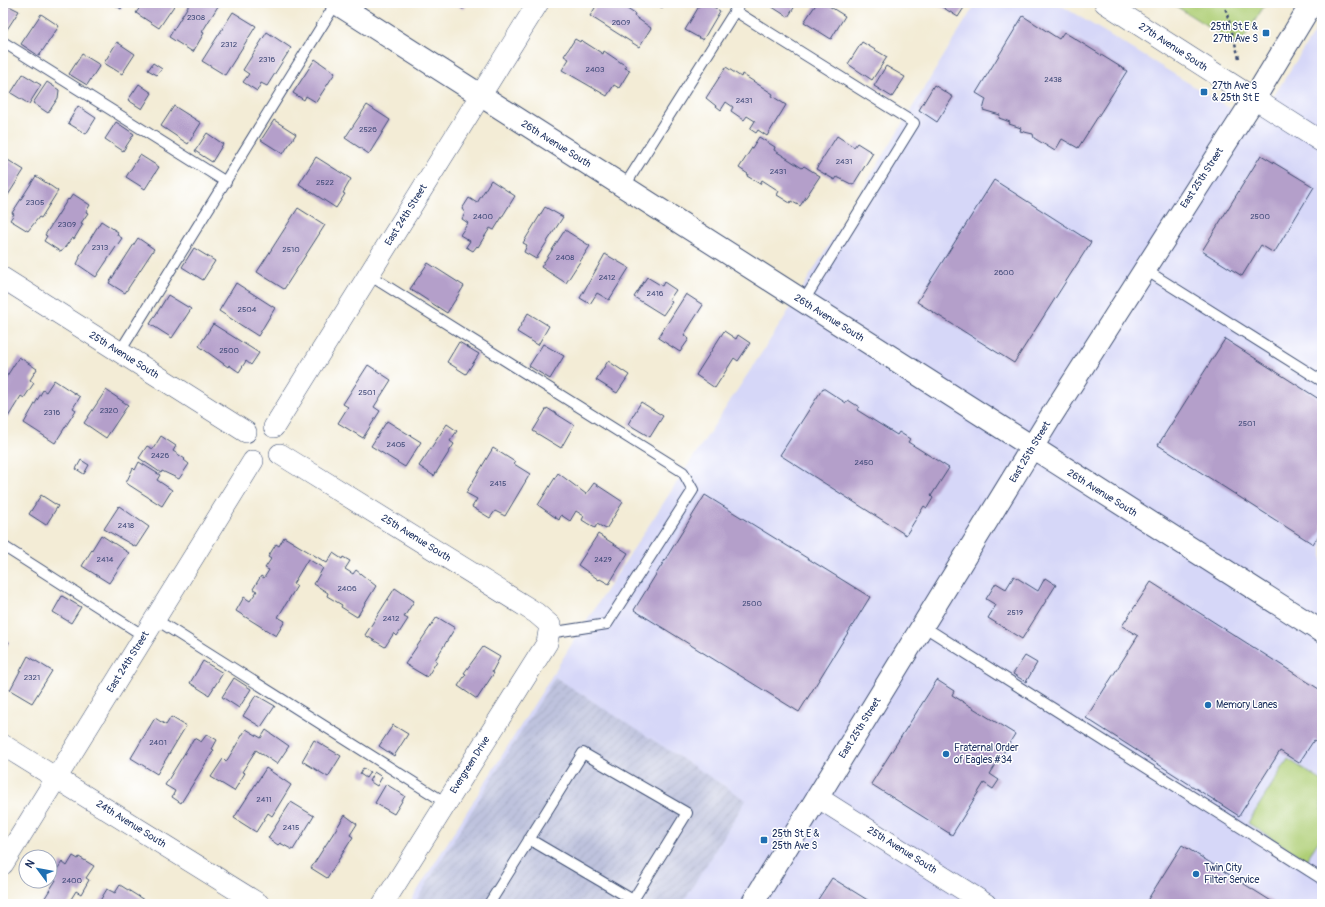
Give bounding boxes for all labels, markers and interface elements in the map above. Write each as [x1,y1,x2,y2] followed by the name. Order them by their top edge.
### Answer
[187,13,205,22] house number: 2308
[612,18,630,27] house number: 2609
[1136,20,1210,74] street label: 27th Avenue South
[1210,21,1258,45] place label: 25th St E & 27th Ave S
[1261,28,1271,38] marker: 25th St E & 27th Ave S
[221,40,238,49] house number: 2312
[259,55,276,64] house number: 2316
[585,65,605,74] house number: 2403
[1044,75,1062,84] house number: 2438
[1212,80,1260,104] place label: 27th Ave S & 25th St E
[1199,87,1209,97] marker: 27th Ave S & 25th St E
[736,96,752,105] house number: 2431
[519,118,593,170] street label: 26th Avenue South
[359,125,377,134] house number: 2526
[1178,145,1226,210] street label: East 25th Street
[836,157,852,166] house number: 2431
[770,167,786,176] house number: 2431
[316,178,334,187] house number: 2522
[382,181,430,248] street label: East 24th Street
[26,198,44,207] house number: 2305
[473,212,494,221] house number: 2400
[1250,212,1270,221] house number: 2500
[58,220,76,229] house number: 2309
[92,243,109,252] house number: 2313
[282,245,300,254] house number: 2510
[556,253,574,262] house number: 2408
[994,268,1015,277] house number: 2600
[599,273,616,282] house number: 2412
[647,289,664,298] house number: 2416
[792,292,866,344] street label: 26th Avenue South
[238,305,257,314] house number: 2504
[87,329,161,381] street label: 25th Avenue South
[219,346,239,355] house number: 2500
[358,388,376,397] house number: 2501
[100,406,119,415] house number: 2320
[44,408,61,417] house number: 2316
[1007,418,1054,485] street label: East 25th Street
[1238,419,1256,428] house number: 2501
[387,440,405,449] house number: 2405
[151,451,169,460] house number: 2426
[855,458,874,467] house number: 2450
[1065,467,1139,519] street label: 26th Avenue South
[490,479,506,488] house number: 2415
[379,512,453,564] street label: 25th Avenue South
[118,521,134,530] house number: 2418
[97,555,114,564] house number: 2414
[594,555,612,564] house number: 2429
[337,584,357,593] house number: 2406
[742,599,762,608] house number: 2500
[1007,608,1023,617] house number: 2519
[383,614,400,623] house number: 2412
[104,628,152,695] street label: East 24th Street
[24,673,40,682] house number: 2321
[836,695,884,761] street label: East 25th Street
[1216,699,1278,711] place label: Memory Lanes
[1203,700,1213,710] marker: Memory Lanes
[448,734,492,796] street label: Evergreen Drive
[149,738,167,747] house number: 2401
[954,742,1019,766] place label: Fraternal Order of Eagles #34
[941,749,951,759] marker: Fraternal Order of Eagles #34
[256,795,272,804] house number: 2411
[94,798,168,850] street label: 24th Avenue South
[283,823,299,832] house number: 2415
[865,824,939,876] street label: 25th Avenue South
[772,828,820,852] place label: 25th St E & 25th Ave S
[759,835,769,845] marker: 25th St E & 25th Ave S
[18,849,58,889] north arrow
[22,857,38,871] text: N
[1204,862,1260,886] place label: Twin City Filter Service
[1191,869,1201,879] marker: Twin City Filter Service
[62,876,83,885] house number: 2400

